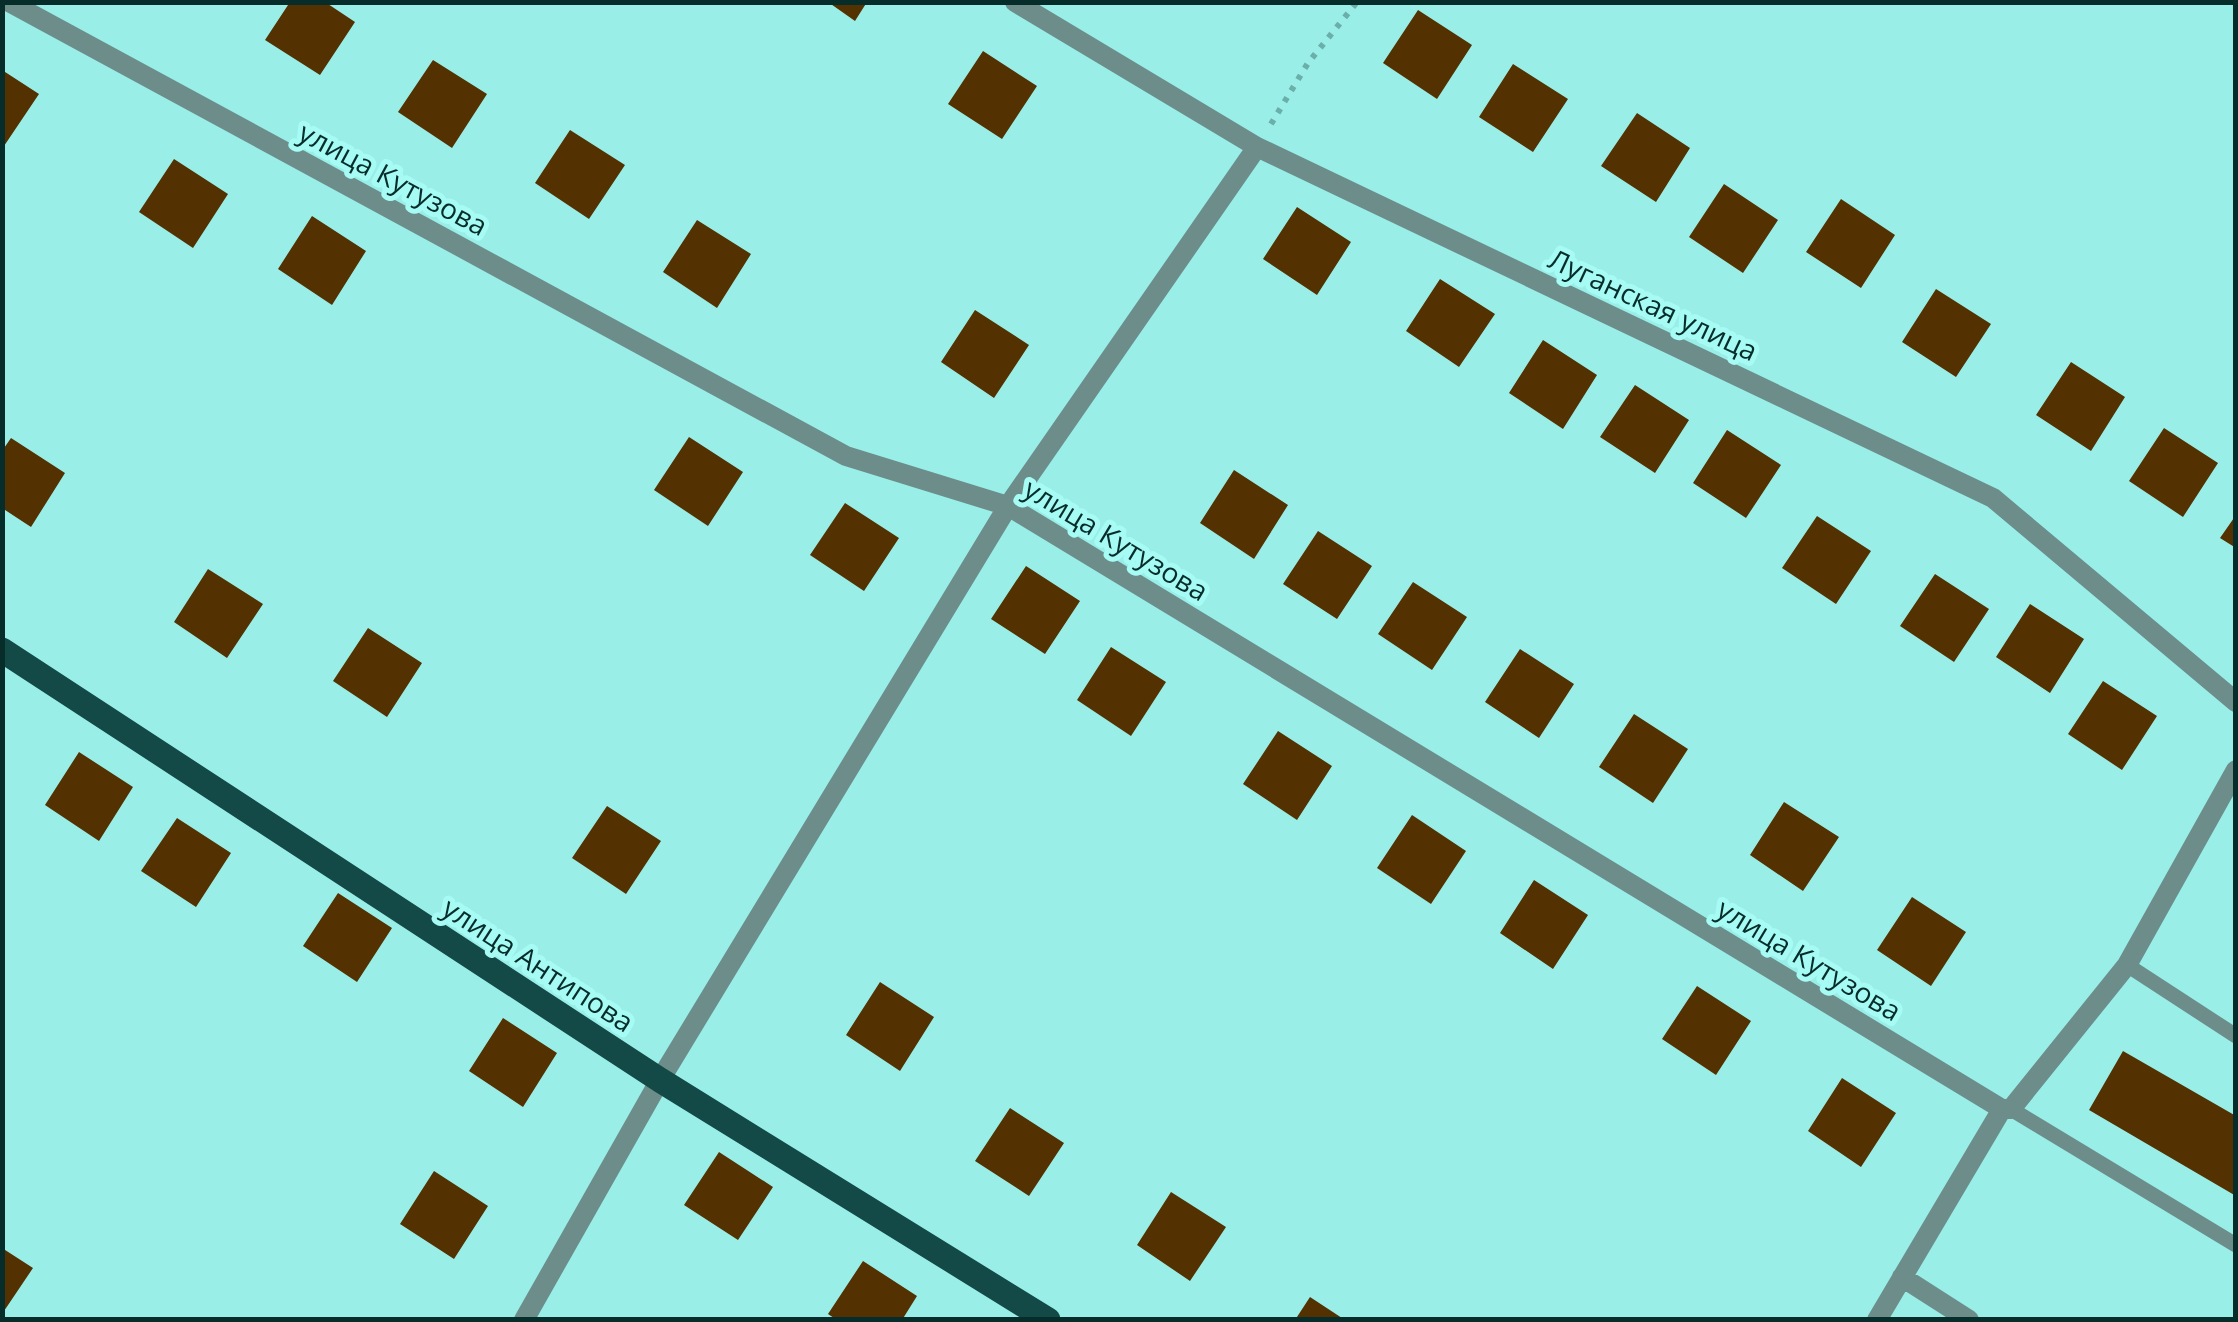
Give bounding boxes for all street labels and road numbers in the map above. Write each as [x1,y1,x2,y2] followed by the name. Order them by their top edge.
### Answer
[292,112,494,244] street label: улица Кутузова
[1543,239,1764,369] street label: Луганская улица
[1017,469,1216,609] street label: улица Кутузова
[436,888,641,1040] street label: улица Антипова
[1710,889,1909,1029] street label: улица Кутузова

